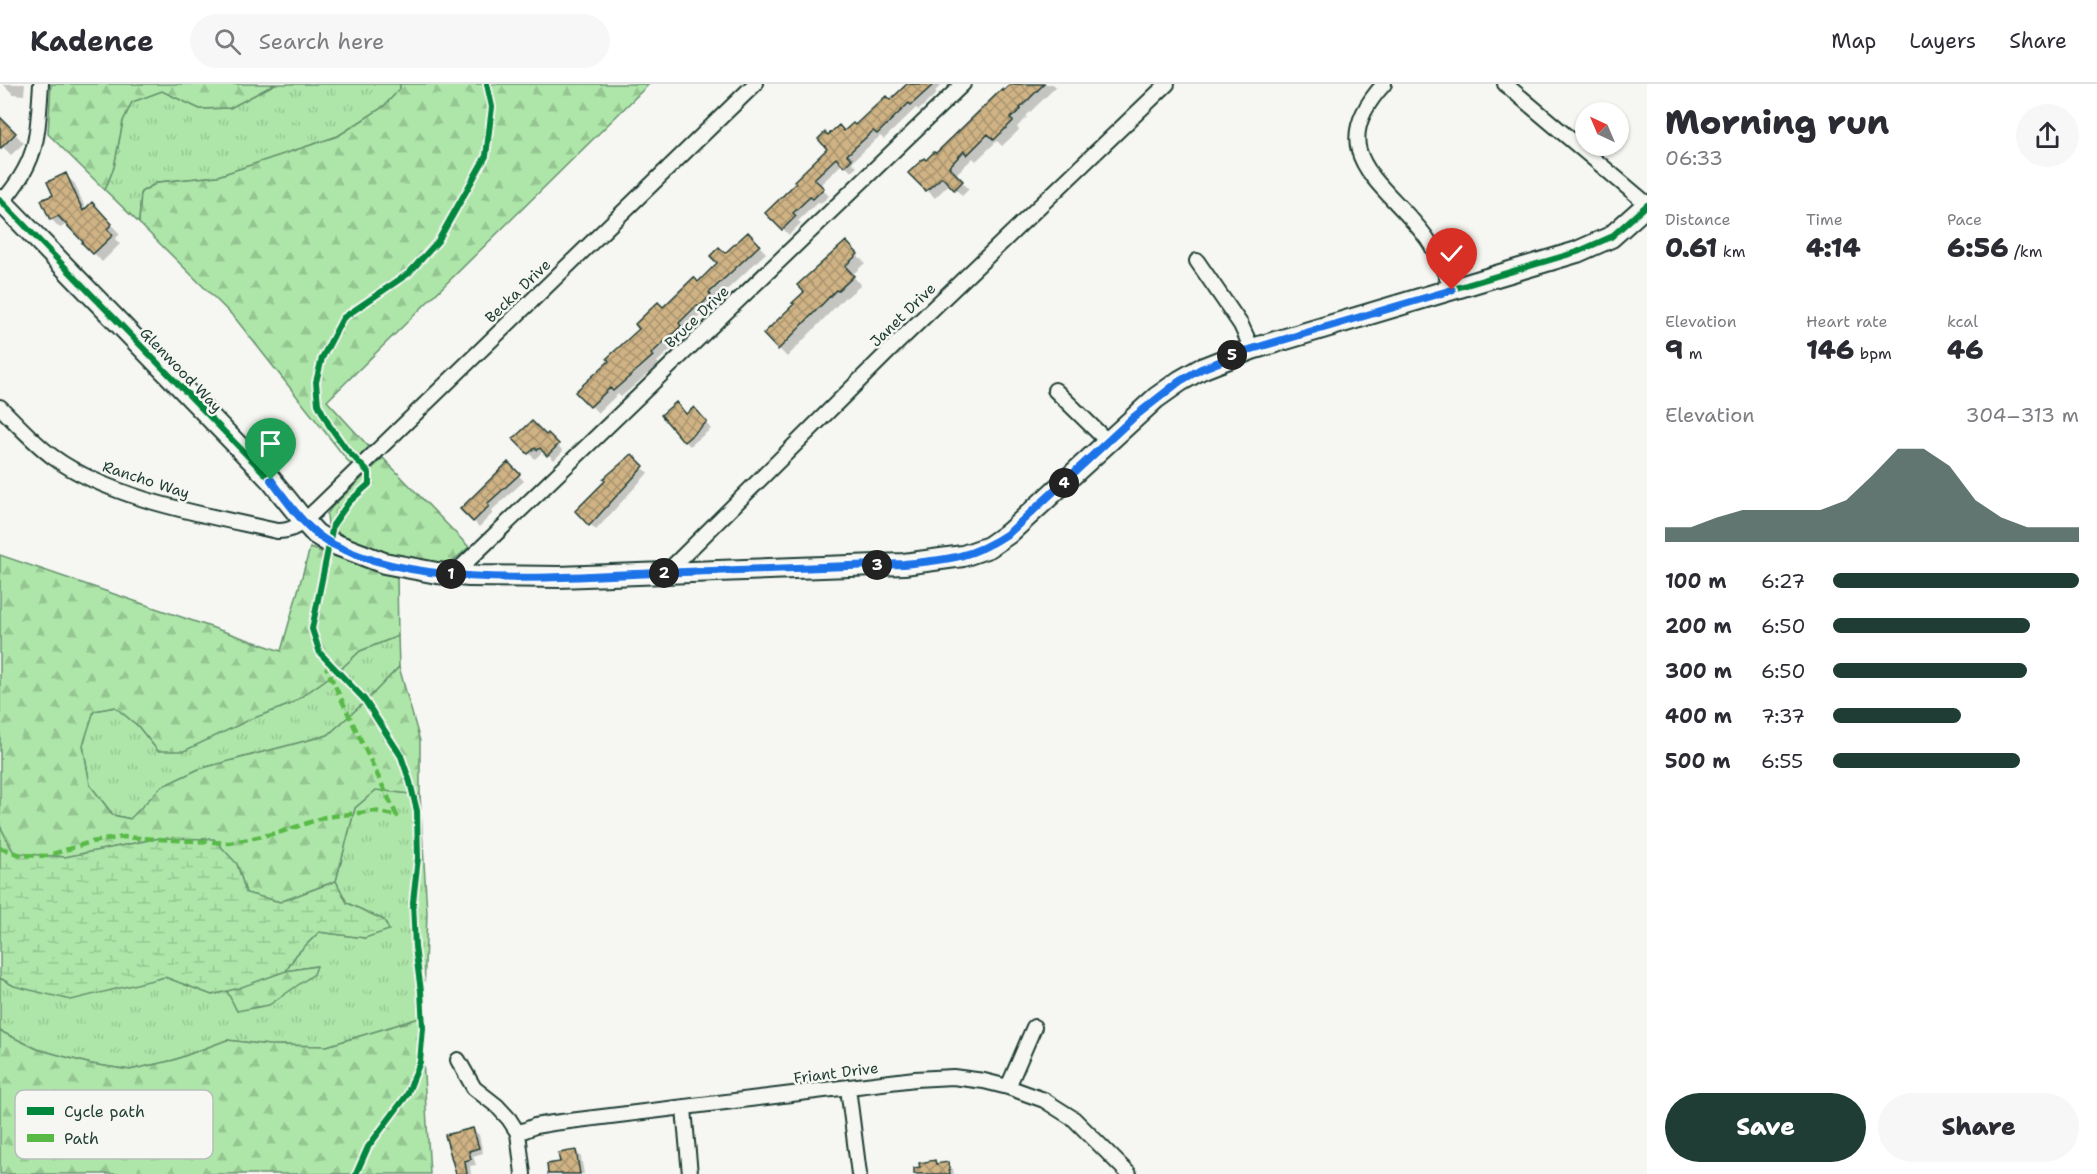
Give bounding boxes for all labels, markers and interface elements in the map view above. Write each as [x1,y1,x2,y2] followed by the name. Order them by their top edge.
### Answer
[190,14,610,68] search box
[30,22,154,60] text: Kadence
[211,25,244,58] icon: search
[259,27,385,56] text: Search here
[1831,27,1876,55] text: Map
[1909,27,1976,55] text: Layers
[2009,27,2067,55] text: Share
[1665,100,1889,145] text: Morning run
[1575,102,1629,156] north arrow
[1575,102,1629,156] map controls
[2016,104,2079,167] button: share
[1665,145,1723,171] text: 06:33
[1665,209,1731,230] text: Distance
[1806,209,1843,230] text: Time
[1947,209,1982,230] text: Pace
[1426,228,1477,290] pin
[1665,230,1717,265] text: 0.61
[1806,230,1861,265] text: 4:14
[1947,230,2008,265] text: 6:56
[1435,237,1468,270] icon: check
[1717,241,1746,262] text: km
[2008,241,2043,262] text: /km
[481,255,555,327] street label: Becka Drive
[866,279,940,351] street label: Janet Drive
[661,281,733,353] street label: Bruce Drive
[1665,311,1737,332] text: Elevation
[1806,311,1888,332] text: Heart rate
[1947,311,1978,332] text: kcal
[136,323,226,417] street label: Glenwood Way
[1665,332,1683,367] text: 9
[1806,332,1854,367] text: 146
[1947,332,1983,367] text: 46
[1217,340,1247,370] pin: 5
[1683,343,1702,364] text: m
[1854,343,1892,364] text: bpm
[1227,344,1237,365] text: 5
[1665,402,1755,428] text: Elevation
[1966,402,2079,428] text: 304–313 m
[245,418,296,480] pin
[254,427,287,460] icon: arrive
[100,456,192,504] street label: Rancho Way
[1049,468,1079,498] pin: 4
[1058,472,1070,493] text: 4
[862,550,892,580] pin: 3
[871,554,883,575] text: 3
[649,558,679,588] pin: 2
[436,559,466,589] pin: 1
[658,562,670,583] text: 2
[447,563,455,584] text: 1
[1665,568,1727,594] text: 100 m
[1761,568,1805,594] text: 6:27
[1665,613,1732,639] text: 200 m
[1761,613,1805,639] text: 6:50
[1665,658,1732,684] text: 300 m
[1761,658,1805,684] text: 6:50
[1665,703,1732,729] text: 400 m
[1761,703,1805,729] text: 7:37
[1665,748,1731,774] text: 500 m
[1761,748,1803,774] text: 6:55
[793,1058,879,1088] street label: Friant Drive
[15,1090,213,1159] legend
[1665,1093,1866,1162] button: Save
[1878,1093,2079,1162] button: Share
[64,1101,145,1122] text: Cycle path
[64,1128,99,1149] text: Path

